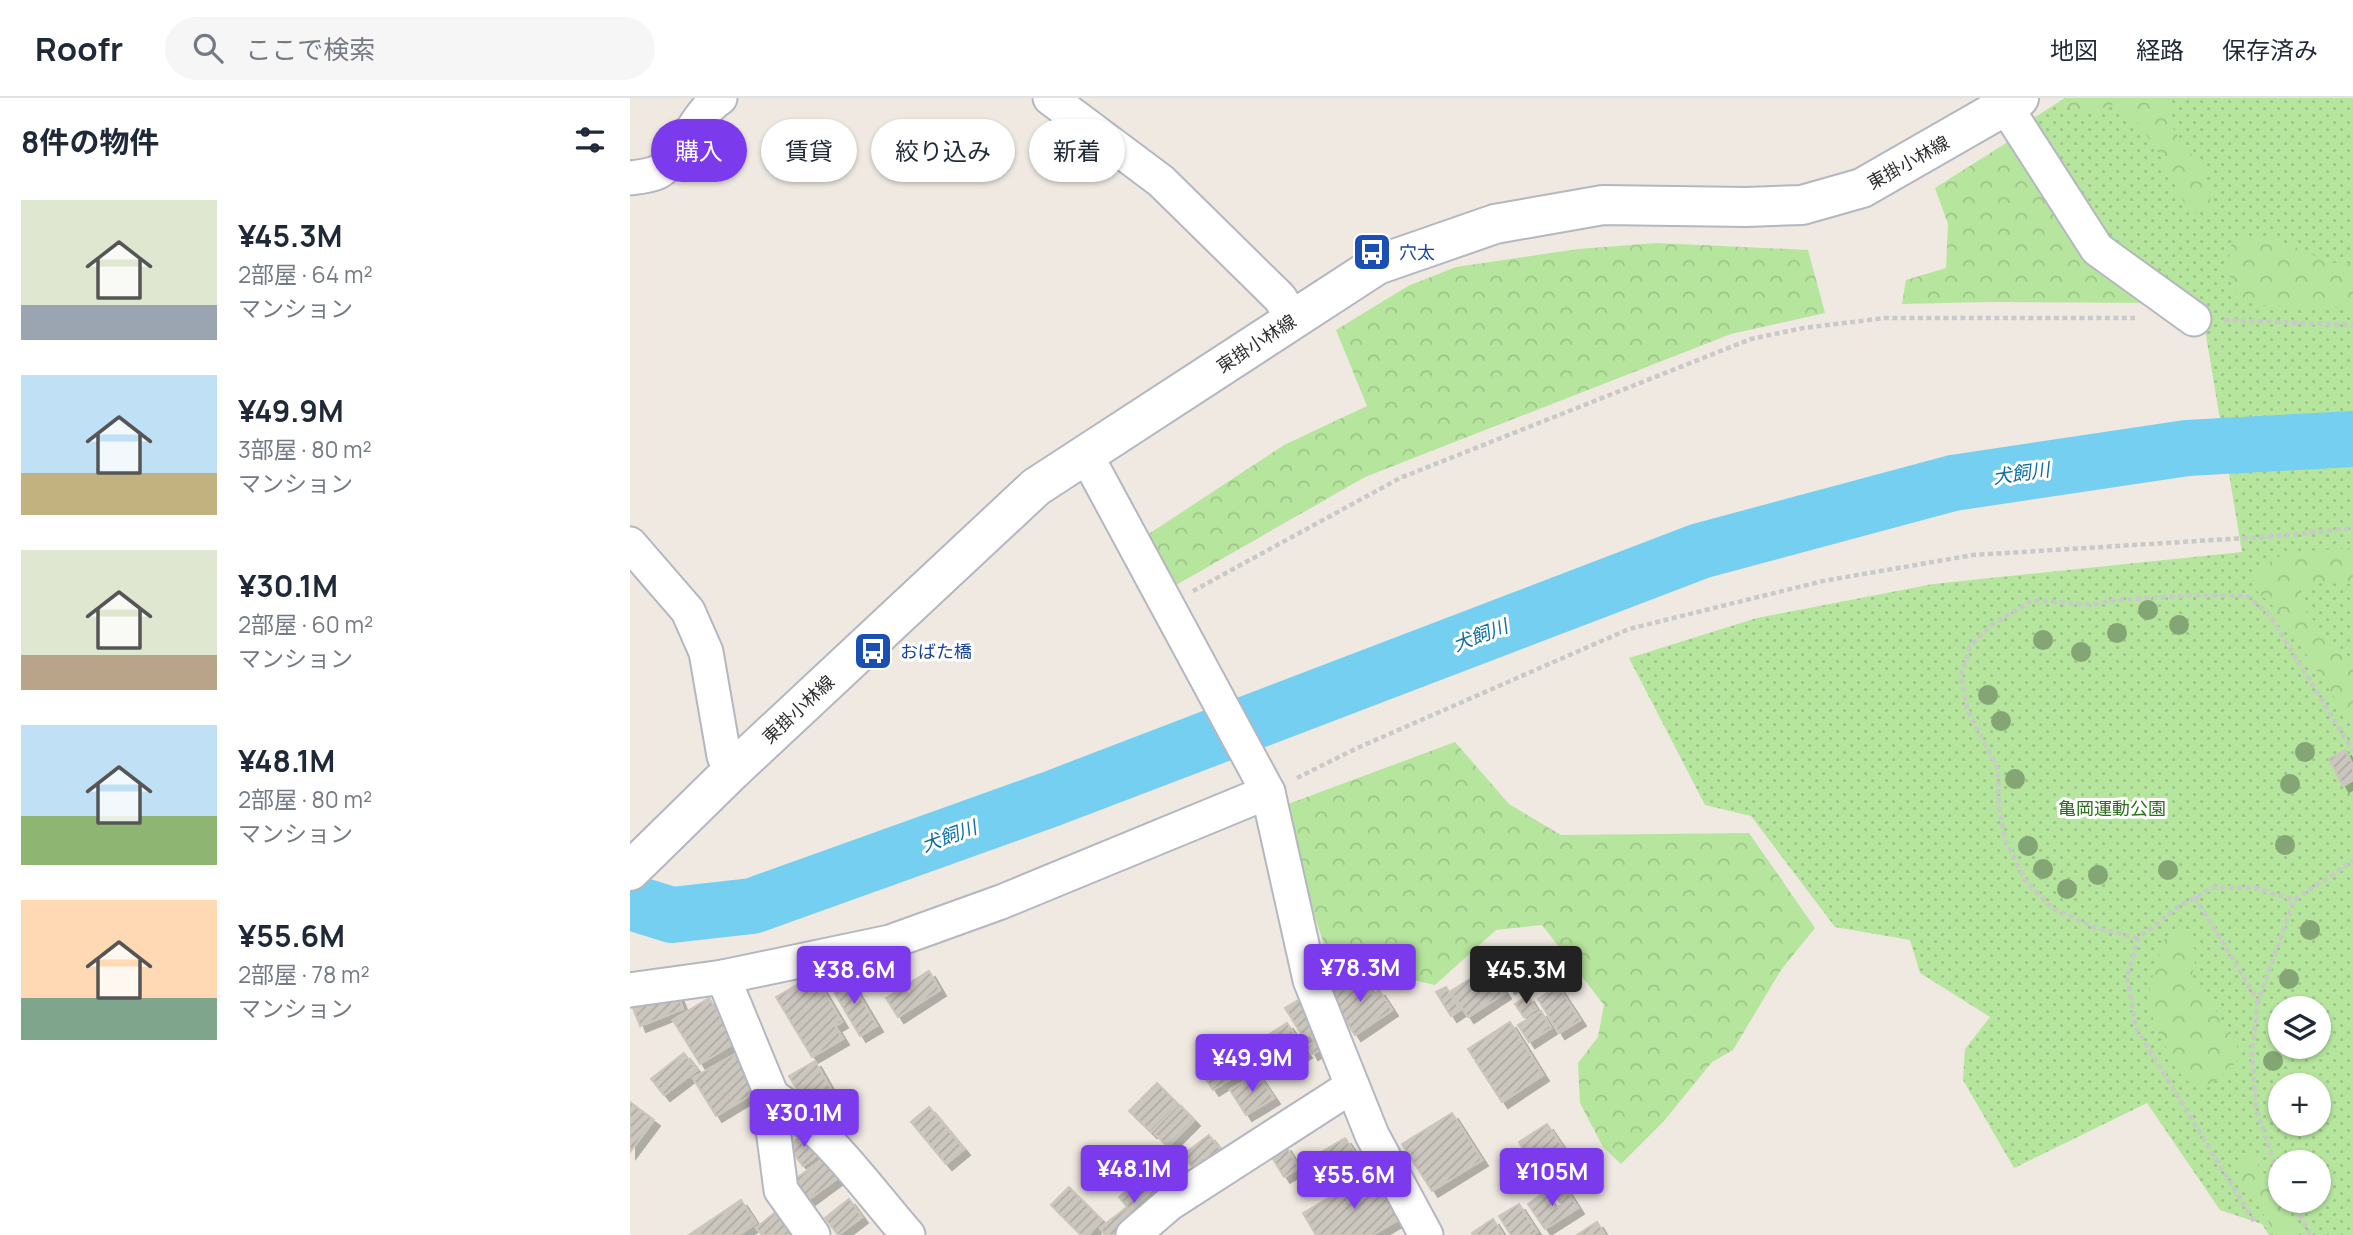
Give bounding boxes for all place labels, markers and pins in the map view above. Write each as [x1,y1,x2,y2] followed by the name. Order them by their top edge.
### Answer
[1351,231,1393,273] bus stop icon: 穴太
[1399,240,1435,264] place label: 穴太
[852,630,894,672] bus stop icon: おばた橋
[900,639,972,663] place label: おばた橋
[1303,944,1417,1004] pin: ¥78.3M
[797,946,911,1006] pin: ¥38.6M
[1469,946,1583,1006] pin: ¥45.3M
[1195,1034,1309,1094] pin: ¥49.9M
[747,1090,861,1149] pin: ¥30.1M
[1077,1146,1191,1205] pin: ¥48.1M
[1503,1148,1601,1208] pin: ¥105M
[1297,1152,1411,1211] pin: ¥55.6M

